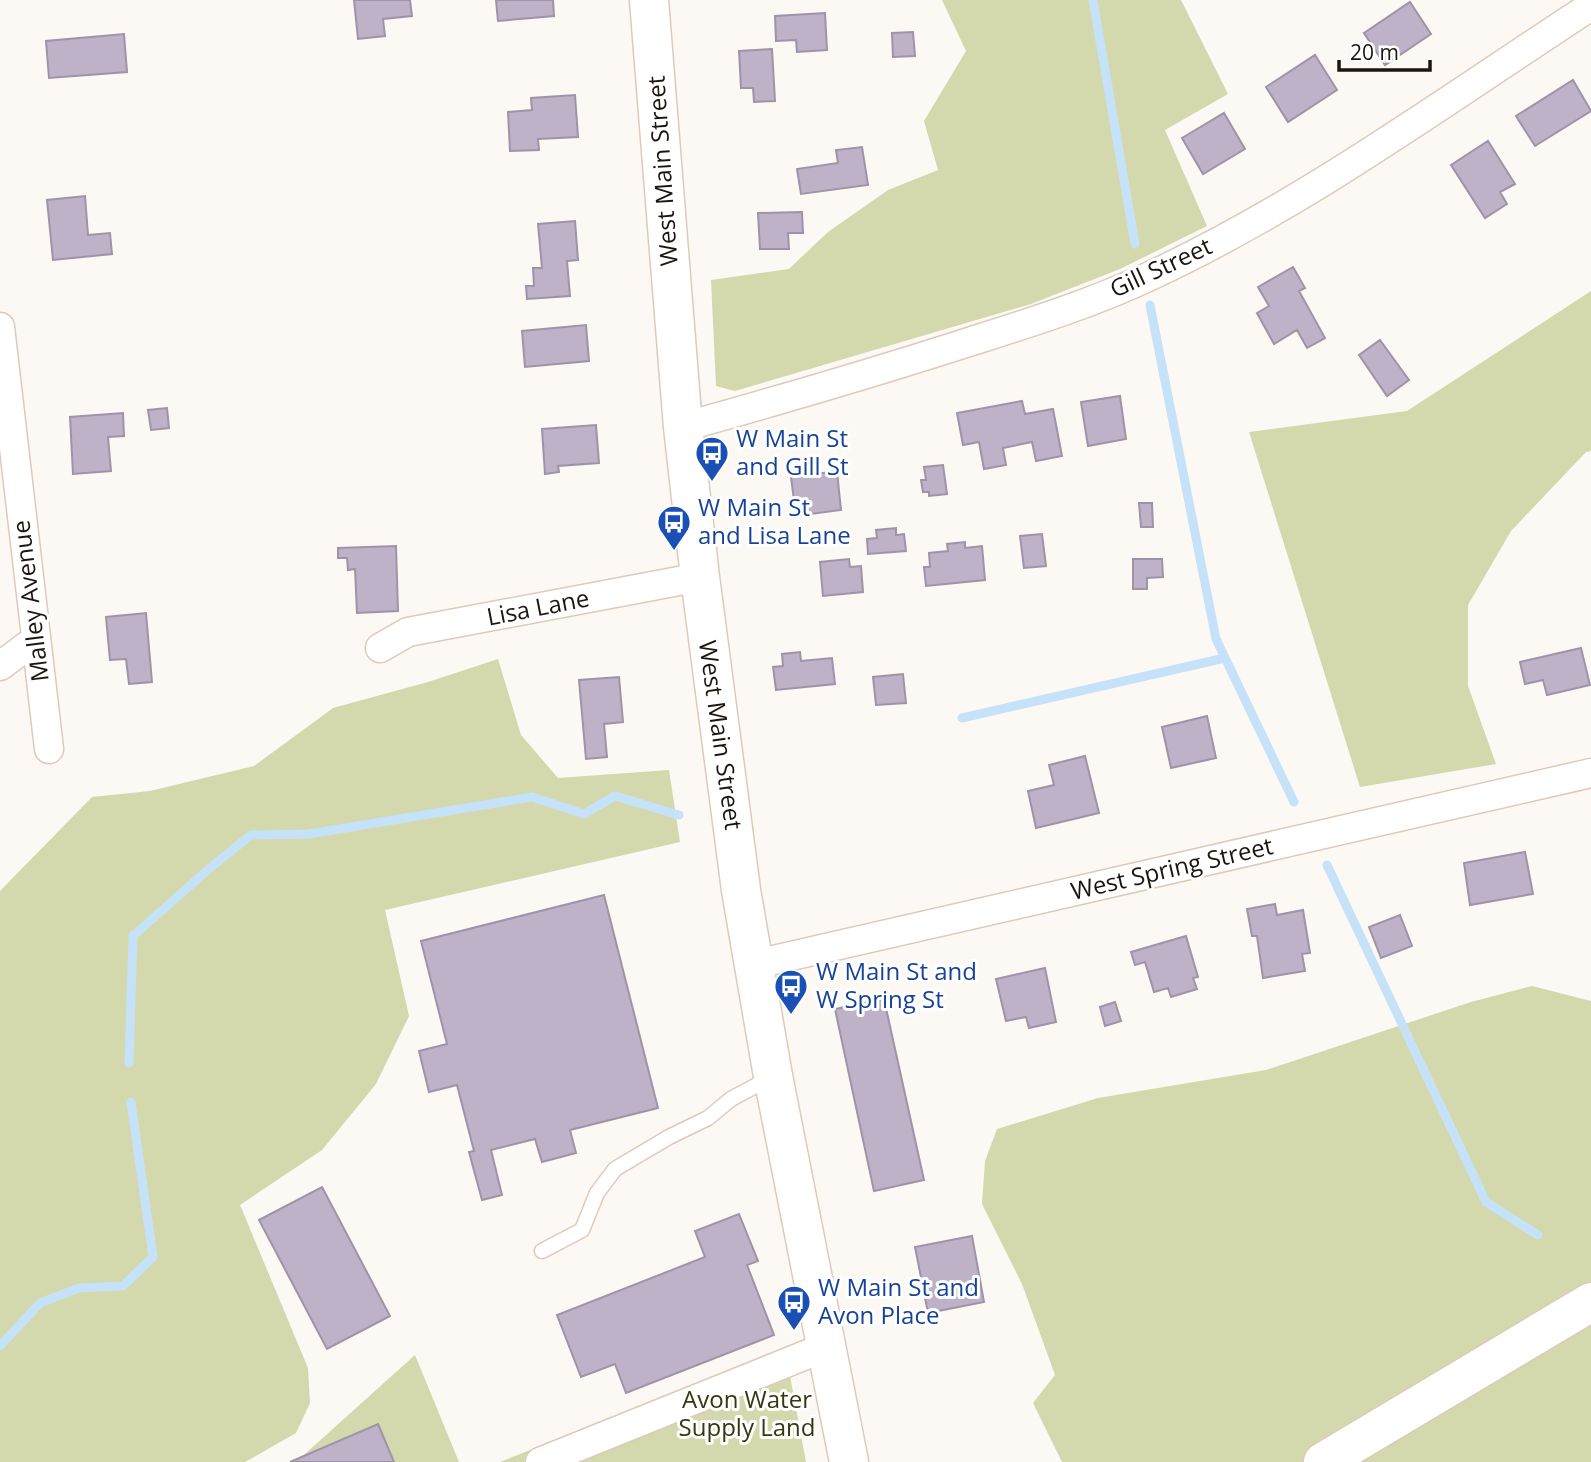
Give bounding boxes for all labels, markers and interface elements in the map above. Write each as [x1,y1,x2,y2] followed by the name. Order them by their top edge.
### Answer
[1339,28,1430,72] scale bar
[1350,38,1399,66] text: 20 m
[638,75,685,267] street label: West Main Street
[1104,229,1217,305] street label: Gill Street
[736,421,849,482] place label: W Main St and Gill St
[693,434,731,483] bus stop icon: W Main St and Gill St
[698,490,851,551] place label: W Main St and Lisa Lane
[655,503,693,552] bus stop icon: W Main St and Lisa Lane
[3,519,56,684] street label: Malley Avenue
[484,580,592,633] street label: Lisa Lane
[692,638,751,832] street label: West Main Street
[1067,828,1276,907] street label: West Spring Street
[816,954,977,1015] place label: W Main St and W Spring St
[772,967,810,1016] bus stop icon: W Main St and W Spring St
[818,1270,979,1331] place label: W Main St and Avon Place
[775,1283,813,1332] bus stop icon: W Main St and Avon Place
[679,1382,815,1443] park label: Avon Water Supply Land

